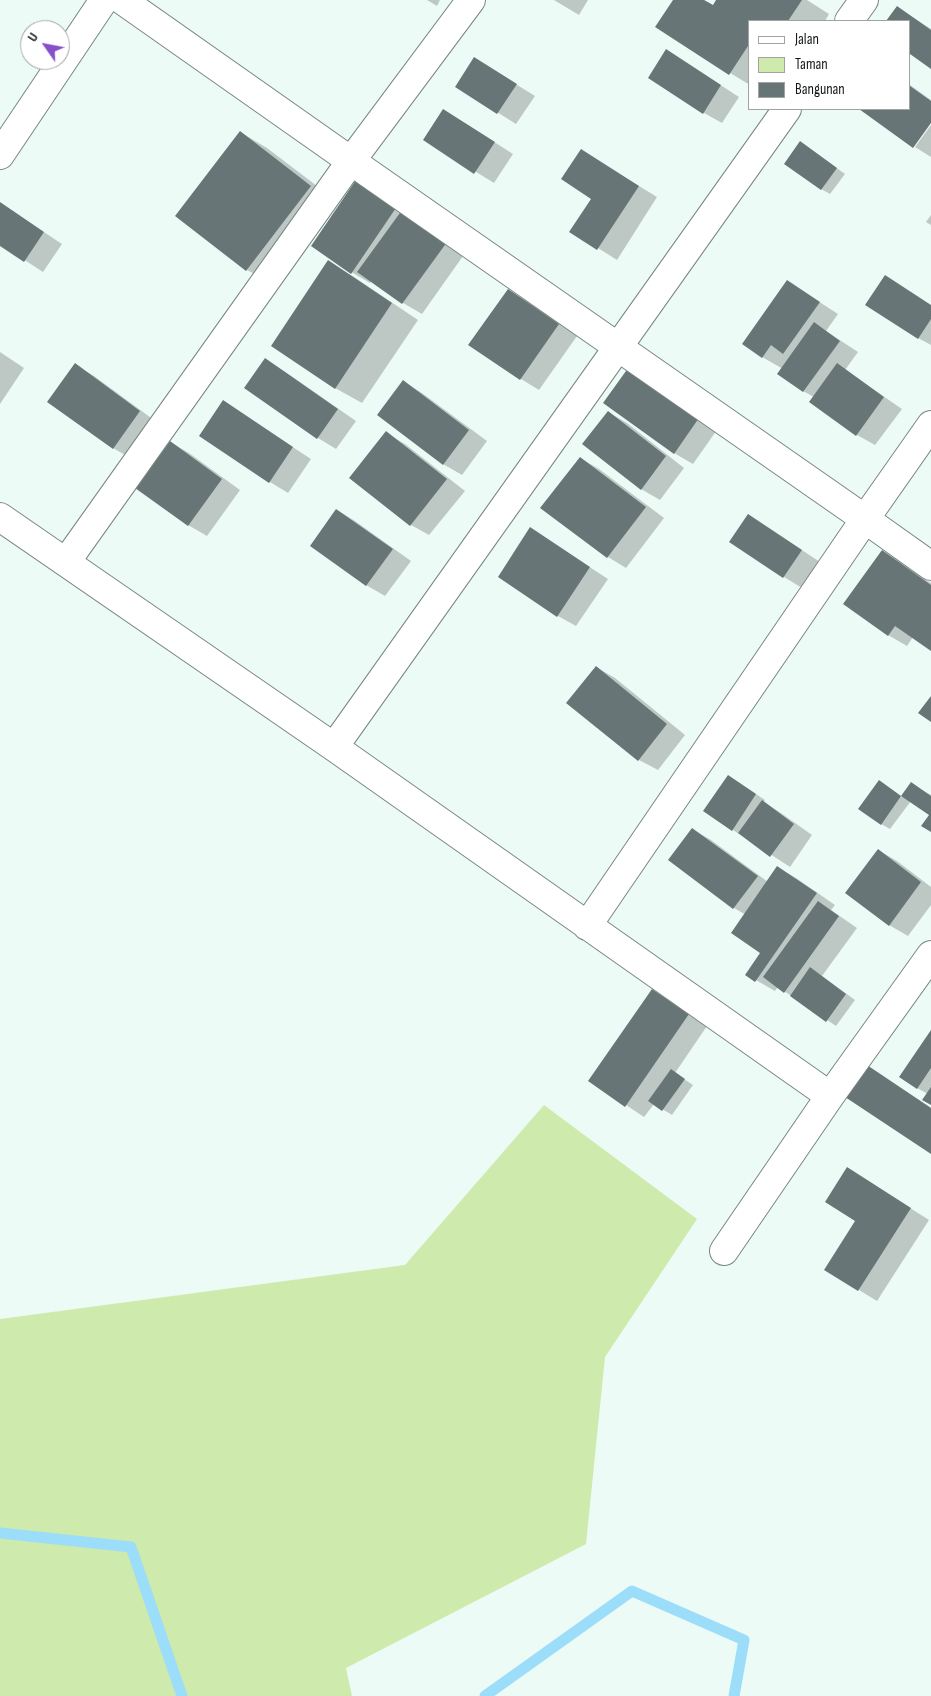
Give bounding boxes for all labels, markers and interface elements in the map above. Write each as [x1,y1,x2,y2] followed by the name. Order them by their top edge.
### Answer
[20,20,70,70] north arrow
[748,20,911,110] legend
[24,29,42,45] text: U
[795,30,819,49] text: Jalan
[795,55,828,74] text: Taman
[795,80,845,99] text: Bangunan

